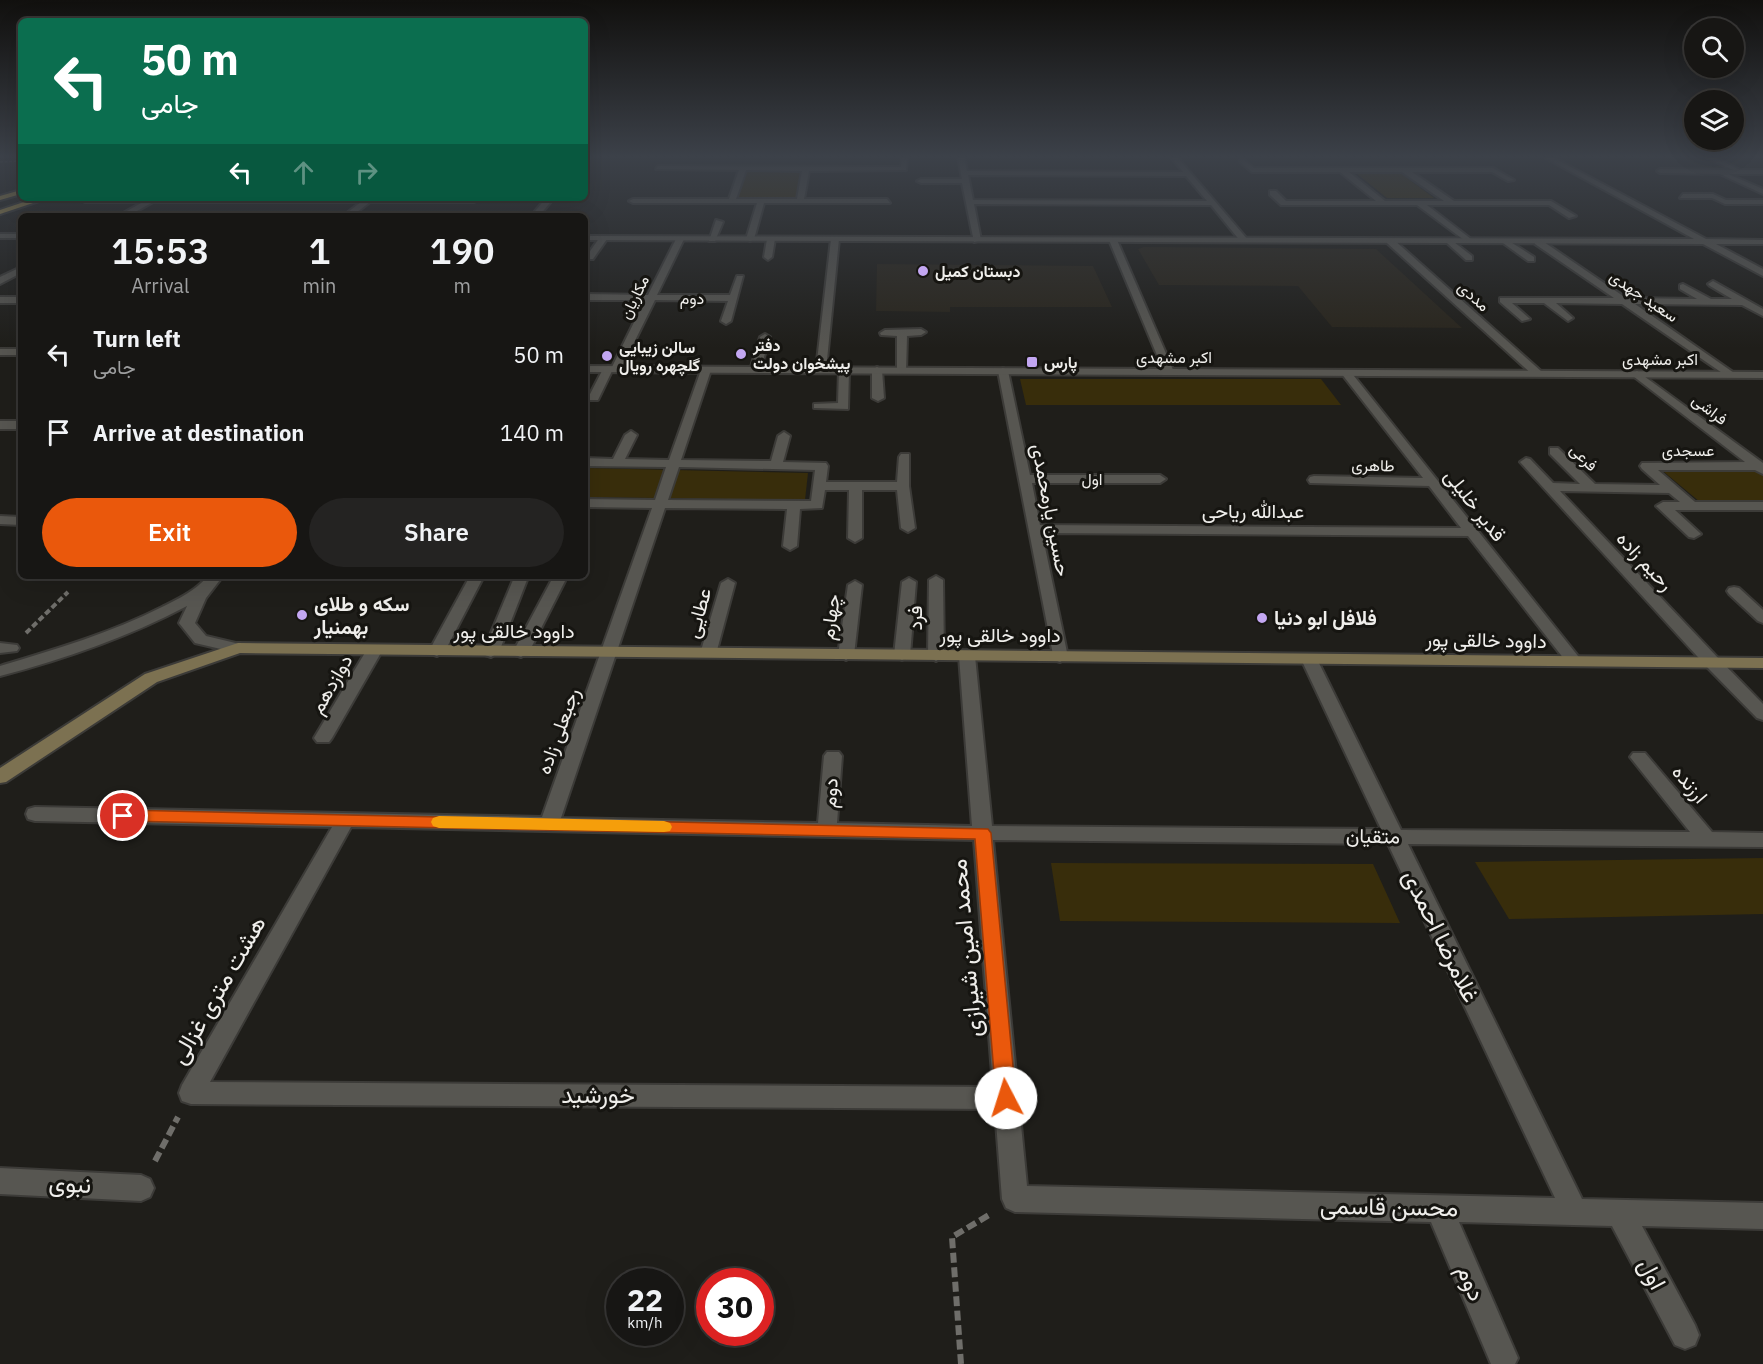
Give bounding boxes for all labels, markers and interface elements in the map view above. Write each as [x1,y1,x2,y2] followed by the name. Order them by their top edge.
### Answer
[1684,18,1744,150] map controls
[1684,18,1744,78] button: search
[141,32,239,87] text: 50 m
[42,42,120,120] icon: left
[141,85,199,120] text: جامی
[1684,90,1744,150] button: layers
[224,156,257,189] icon: left
[287,156,320,189] icon: ahead
[350,156,383,189] icon: right
[111,227,209,274] text: 15:53
[309,227,330,274] text: 1
[430,227,495,274] text: 190
[935,261,1020,281] place label: دبستان کمیل
[916,264,930,278] marker: دبستان کمیل
[1605,266,1682,327] street label: سعید جهدی
[131,272,189,299] text: Arrival
[303,272,336,299] text: min
[453,272,471,299] text: m
[615,272,654,323] street label: مکاریان
[1453,277,1494,316] street label: مددی
[680,288,704,309] street label: دوم
[93,324,181,353] text: Turn left
[752,335,851,375] place label: دفتر پیشخوان دولت
[619,337,700,377] place label: سالن زیبایی گلچهره رویال
[42,338,75,371] icon: left
[513,340,564,369] text: 50 m
[734,347,748,361] marker: دفتر پیشخوان دولت
[1136,347,1212,368] street label: اکبر مشهدی
[600,349,614,363] marker: سالن زیبایی گلچهره رویال
[1622,349,1698,370] street label: اکبر مشهدی
[1044,352,1077,374] place label: پارس
[93,353,136,380] text: جامی
[1025,355,1039,369] marker: پارس
[1688,389,1732,430] street label: فراشی
[42,416,75,449] icon: arrive
[93,418,304,447] text: Arrive at destination
[500,418,564,447] text: 140 m
[1565,439,1602,476] street label: فرعی
[1662,440,1714,461] street label: عسجدی
[1025,441,1078,579] street label: حسین یارمحمدی
[1351,455,1395,476] street label: طاهری
[1438,463,1512,547] street label: قدیر خلیلی
[1081,469,1103,490] street label: اول
[1202,497,1304,524] street label: عبدالله ریاحی
[42,498,297,567] button: Exit
[309,498,564,567] button: Share
[1611,525,1680,596] street label: رحیم زاده
[678,585,717,641] street label: عطایی
[313,590,409,640] place label: سکه و طلای بهمنیار
[813,592,847,642] street label: چهارم
[1274,604,1377,631] place label: فلافل ابو دنیا
[901,606,928,630] street label: فرد
[295,608,309,622] marker: سکه و طلای بهمنیار
[1255,611,1269,625] marker: فلافل ابو دنیا
[452,617,575,645] street label: داوود خالقی پور
[938,621,1061,649] street label: داوود خالقی پور
[1424,625,1547,655] street label: داوود خالقی پور
[303,649,358,718] street label: دوازدهم
[529,684,586,778] street label: رجبعلی زاده
[1666,759,1714,809] street label: ارزنده
[815,777,844,809] street label: دوم
[97,790,148,841] pin
[106,799,139,832] icon: arrive
[1346,822,1400,849] street label: متقیان
[941,858,989,1039] street label: محمد امین شیرازی
[1396,864,1488,1007] street label: غلامرضا احمدی
[162,909,273,1070] street label: هشت متری غزالی
[974,1066,1038,1130] position arrow
[561,1078,635,1110] street label: خورشید
[48,1166,92,1200] street label: نبوی
[1320,1189,1458,1223] street label: محسن قاسمی
[1631,1252,1674,1295] street label: اول
[1449,1260,1494,1306] street label: دوم
[696,1268,774,1346] speed limit sign: 30
[627,1280,663,1319] text: 22
[627,1313,663,1332] text: km/h

